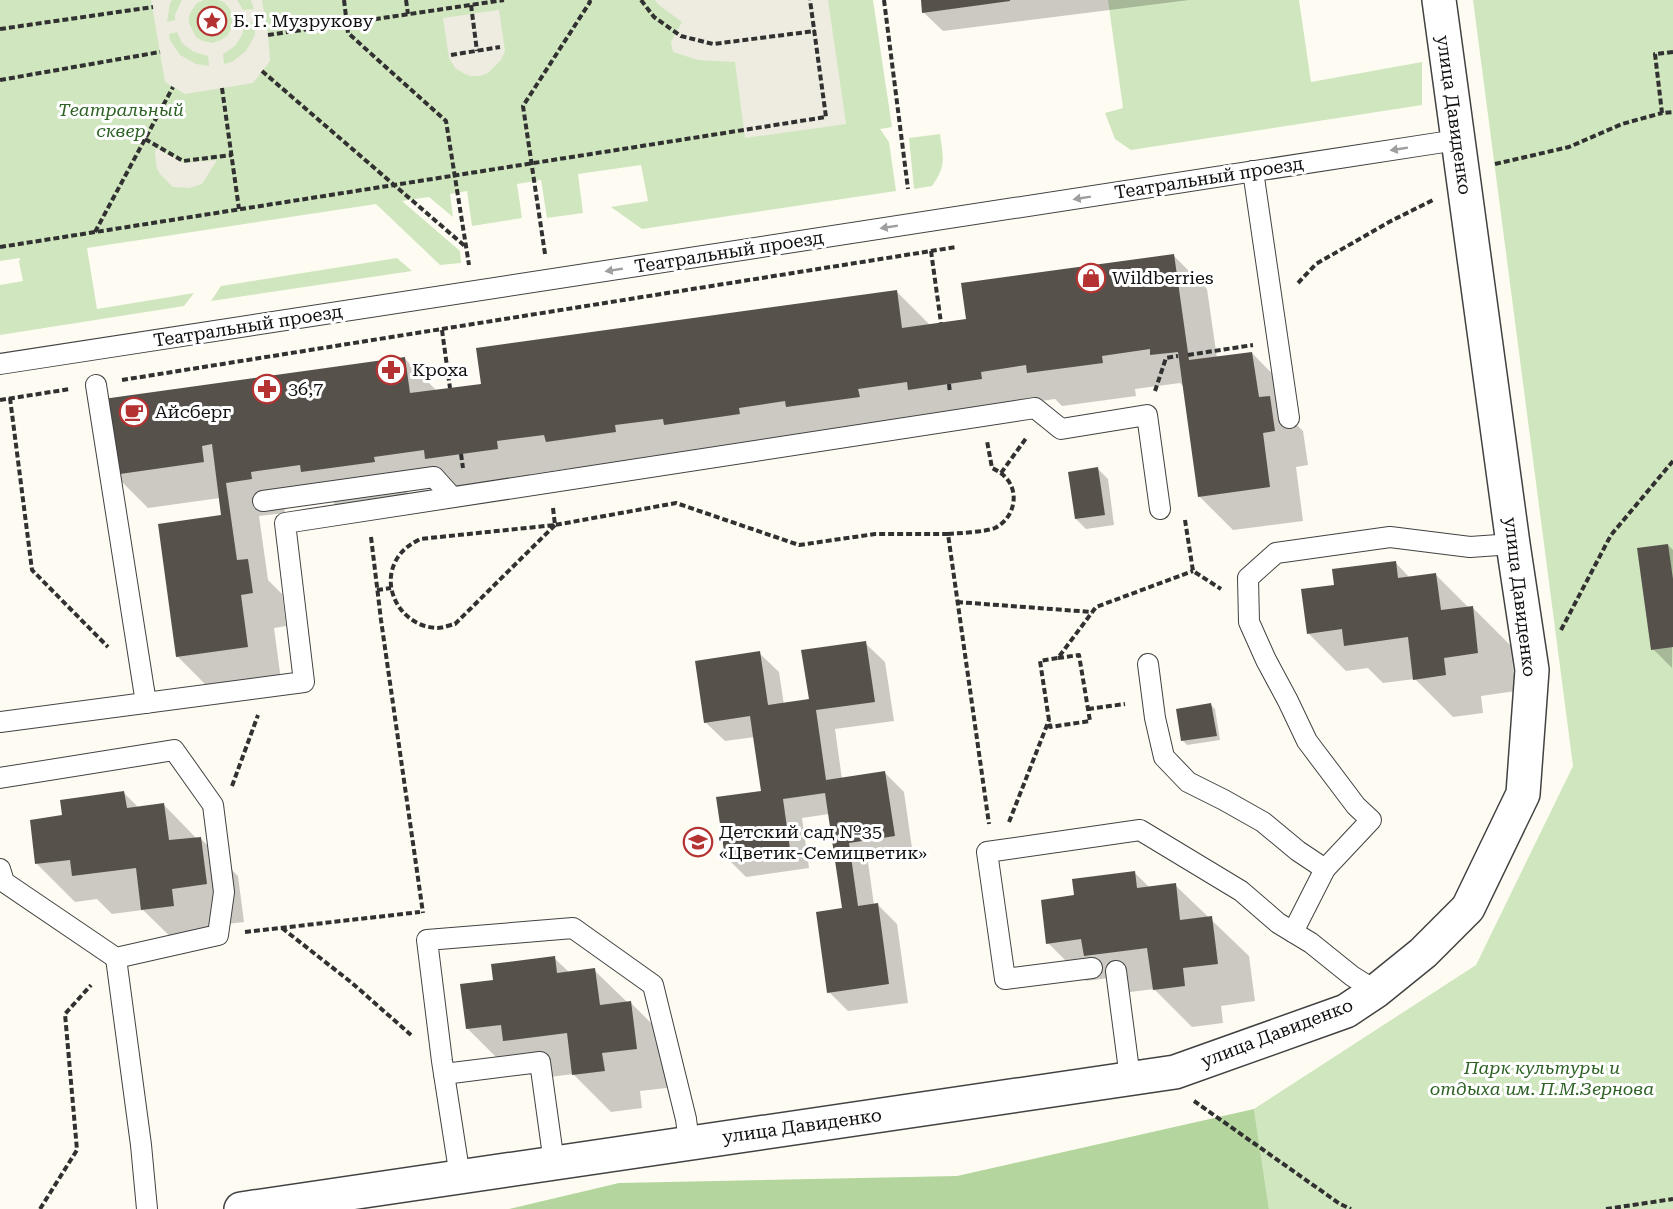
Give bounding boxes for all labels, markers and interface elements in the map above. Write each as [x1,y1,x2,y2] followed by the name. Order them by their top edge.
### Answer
[196,5,228,37] place icon: Б. Г. Музрукову
[233,10,374,31] place label: Б. Г. Музрукову
[1433,34,1476,196] street label: улица Давиденко
[58,99,184,141] park label: Театральный сквер
[1390,145,1409,154] one-way arrow
[1113,152,1305,203] street label: Театральный проезд
[1072,193,1091,202] one-way arrow
[880,223,899,232] one-way arrow
[633,226,825,277] street label: Театральный проезд
[1075,262,1107,294] shop icon: Wildberries
[604,266,623,275] one-way arrow
[1112,267,1214,288] place label: Wildberries
[152,300,344,351] street label: Театральный проезд
[375,354,407,386] pharmacy icon: Кроха
[412,359,468,380] place label: Кроха
[251,373,283,405] pharmacy icon: 36,7
[288,378,323,399] place label: 36,7
[118,396,150,428] cafe icon: Айсберг
[155,401,231,422] place label: Айсберг
[1500,516,1541,678] street label: улица Давиденко
[719,821,927,863] place label: Детский сад №35 «Цветик-Семицветик»
[682,826,714,858] school or university icon: Детский сад №35 «Цветик-Семицветик»
[1198,994,1356,1071] street label: улица Давиденко
[1430,1057,1654,1099] park label: Парк культуры и отдыха им. П.М.Зернова
[721,1104,883,1147] street label: улица Давиденко

